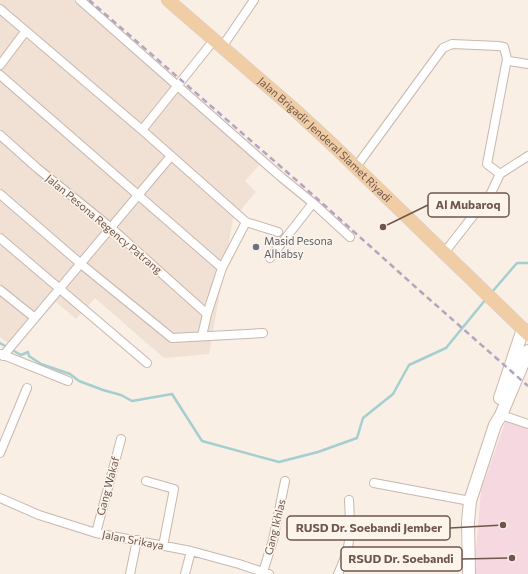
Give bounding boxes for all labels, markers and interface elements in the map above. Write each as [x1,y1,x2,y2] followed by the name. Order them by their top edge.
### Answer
[255,74,395,205] street label: Jalan Brigadir Jenderal Slamet Riyadi
[43,171,165,277] street label: Jalan Pesona Regency Patrang
[428,193,509,217] callout: Al Mubaroq
[436,197,500,211] text: Al Mubaroq
[264,234,333,260] place label: Masid Pesona Alhabsy
[251,242,261,252] marker: Masid Pesona Alhabsy
[93,454,122,517] street label: Gang Wakaf
[261,498,288,556] street label: Gang Ikhlas
[287,516,450,540] callout: RUSD Dr. Soebandi Jember
[296,520,442,535] text: RUSD Dr. Soebandi Jember
[101,527,165,553] street label: Jalan Srikaya
[341,547,462,571] callout: RSUD Dr. Soebandi
[348,551,454,565] text: RSUD Dr. Soebandi

